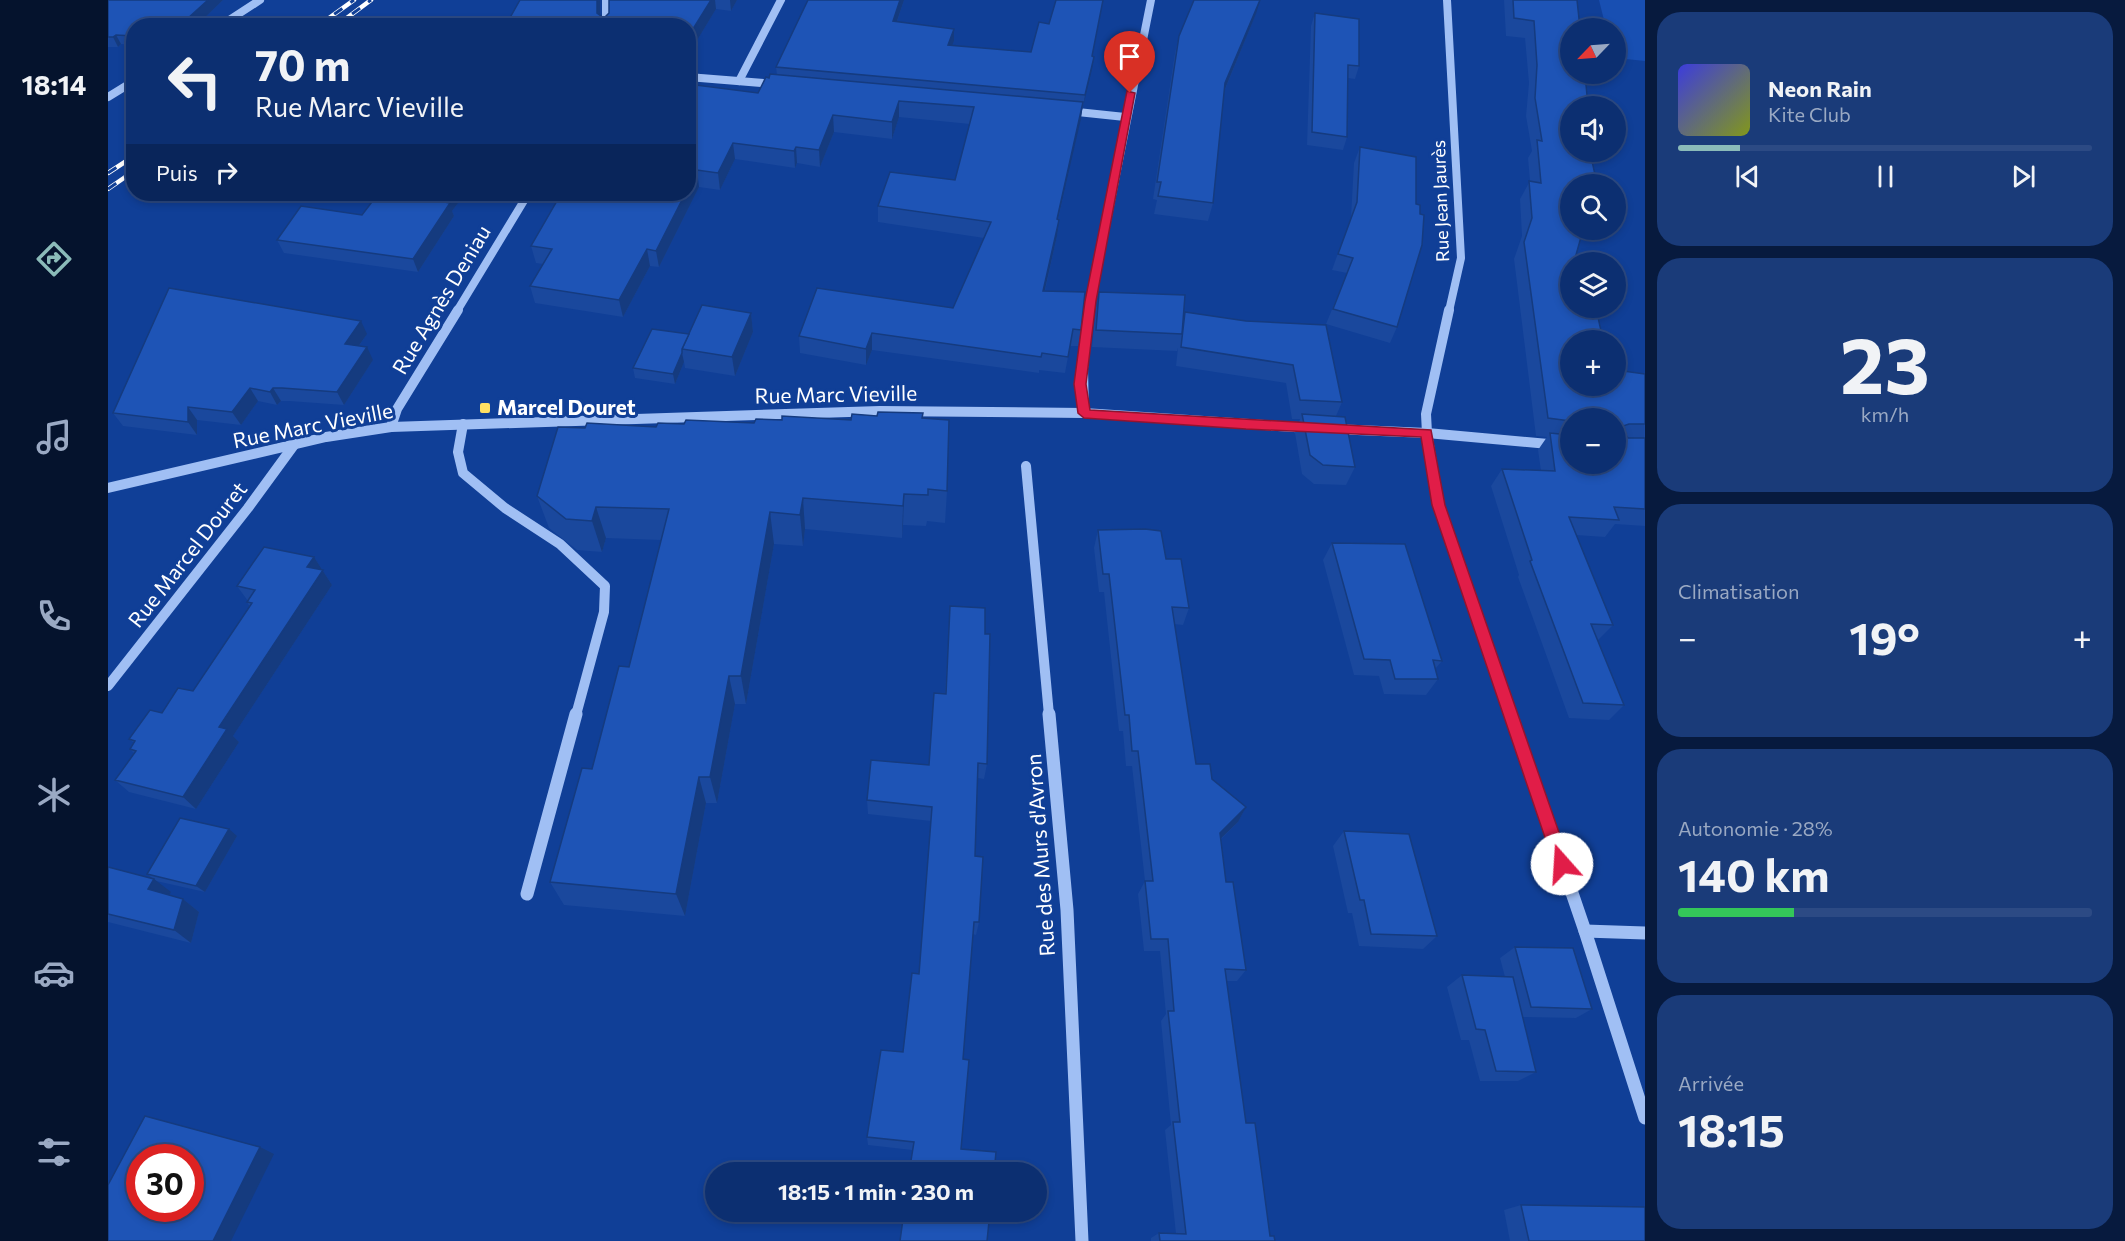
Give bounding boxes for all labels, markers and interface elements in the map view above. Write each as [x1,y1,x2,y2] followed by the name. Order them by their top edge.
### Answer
[1560,18,1626,84] north arrow
[1560,18,1626,474] map controls
[1104,31,1155,93] pin
[255,38,350,90] text: 70 m
[1113,40,1146,73] icon: arrive
[156,42,234,120] icon: left
[22,68,86,101] text: 18:14
[1768,75,1872,102] text: Neon Rain
[255,90,464,123] text: Rue Marc Vieville
[1560,96,1626,162] button: sound
[1768,102,1851,126] text: Kite Club
[1427,140,1453,262] street label: Rue Jean Jaurès
[210,156,243,189] icon: right
[156,159,198,186] text: Puis
[1731,160,1764,193] icon: previous
[1869,160,1902,193] icon: pause
[2007,160,2040,193] icon: next
[1560,174,1626,240] button: search
[386,220,495,378] street label: Rue Agnès Deniau
[33,238,75,280] icon: directions
[1560,252,1626,318] button: layers
[1840,315,1930,410] text: 23
[1560,330,1626,396] button: +
[754,380,917,407] street label: Rue Marc Vieville
[497,394,636,419] place label: Marcel Douret
[231,397,395,452] street label: Rue Marc Vieville
[478,401,492,415] marker: Marcel Douret
[1861,402,1909,426] text: km/h
[1560,408,1626,474] button: −
[33,416,75,458] icon: music
[122,476,251,632] street label: Rue Marcel Douret
[1678,579,1799,603] text: Climatisation
[33,595,75,637] icon: phone
[1849,609,1920,664] text: 19°
[1678,616,1697,657] text: −
[2073,616,2092,657] text: +
[1020,753,1059,957] street label: Rue des Murs d'Avron
[33,774,75,816] icon: climate
[1678,816,1833,840] text: Autonomie · 28%
[1530,832,1594,896] position arrow
[1678,846,1830,901] text: 140 km
[33,952,75,994] icon: car
[1678,1071,1744,1095] text: Arrivée
[1678,1101,1785,1156] text: 18:15
[33,1131,75,1173] icon: filters
[126,1144,204,1222] speed limit sign: 30
[778,1178,974,1205] text: 18:15 · 1 min · 230 m

